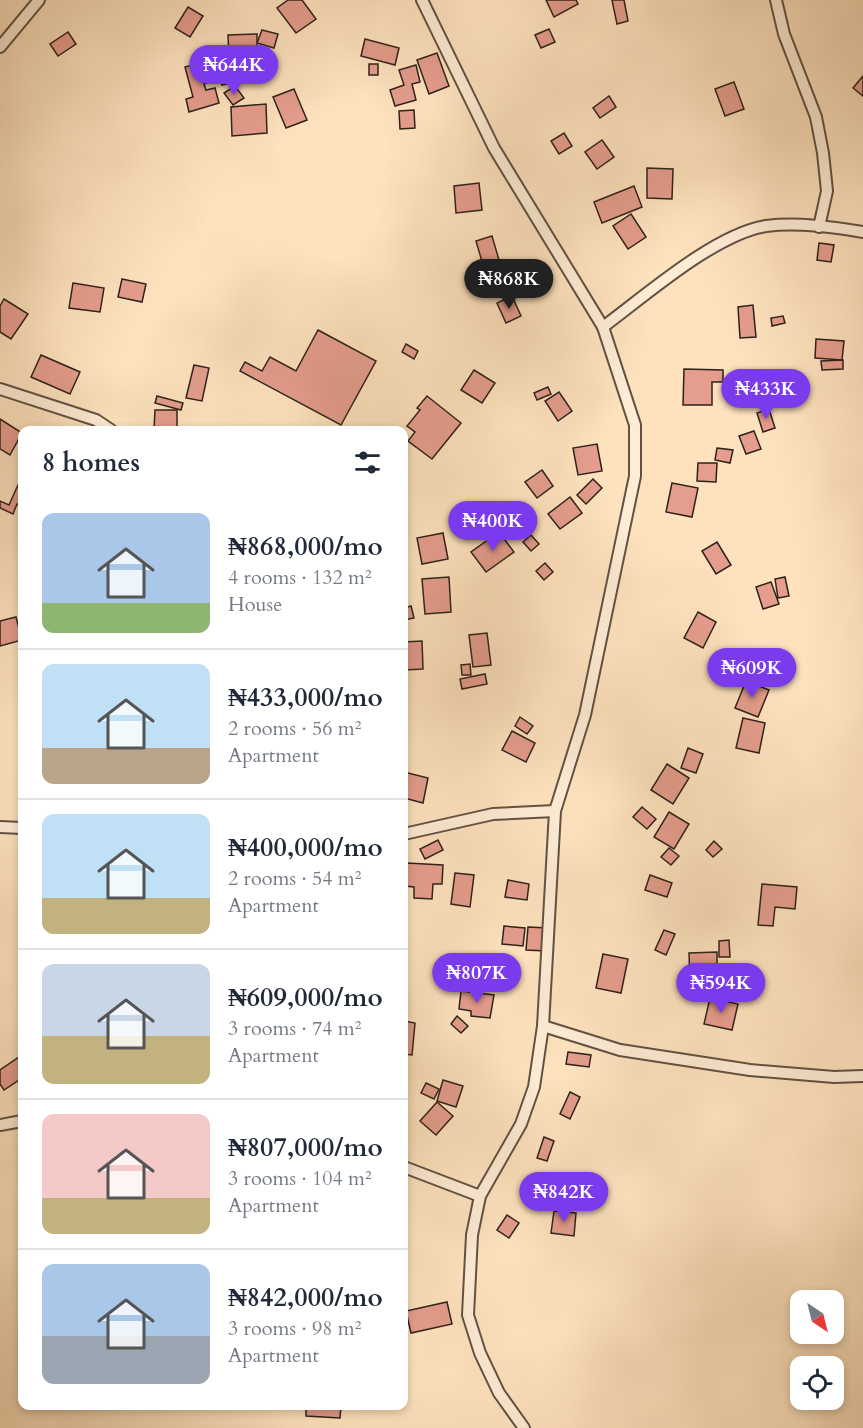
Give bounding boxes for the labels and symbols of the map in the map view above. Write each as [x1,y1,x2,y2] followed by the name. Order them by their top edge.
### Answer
[192,45,276,96] pin: ₦644K
[467,259,551,310] pin: ₦868K
[724,369,808,420] pin: ₦433K
[451,501,535,552] pin: ₦400K
[710,648,794,699] pin: ₦609K
[435,953,519,1004] pin: ₦807K
[679,963,763,1014] pin: ₦594K
[522,1172,606,1223] pin: ₦842K
[790,1290,844,1344] north arrow

